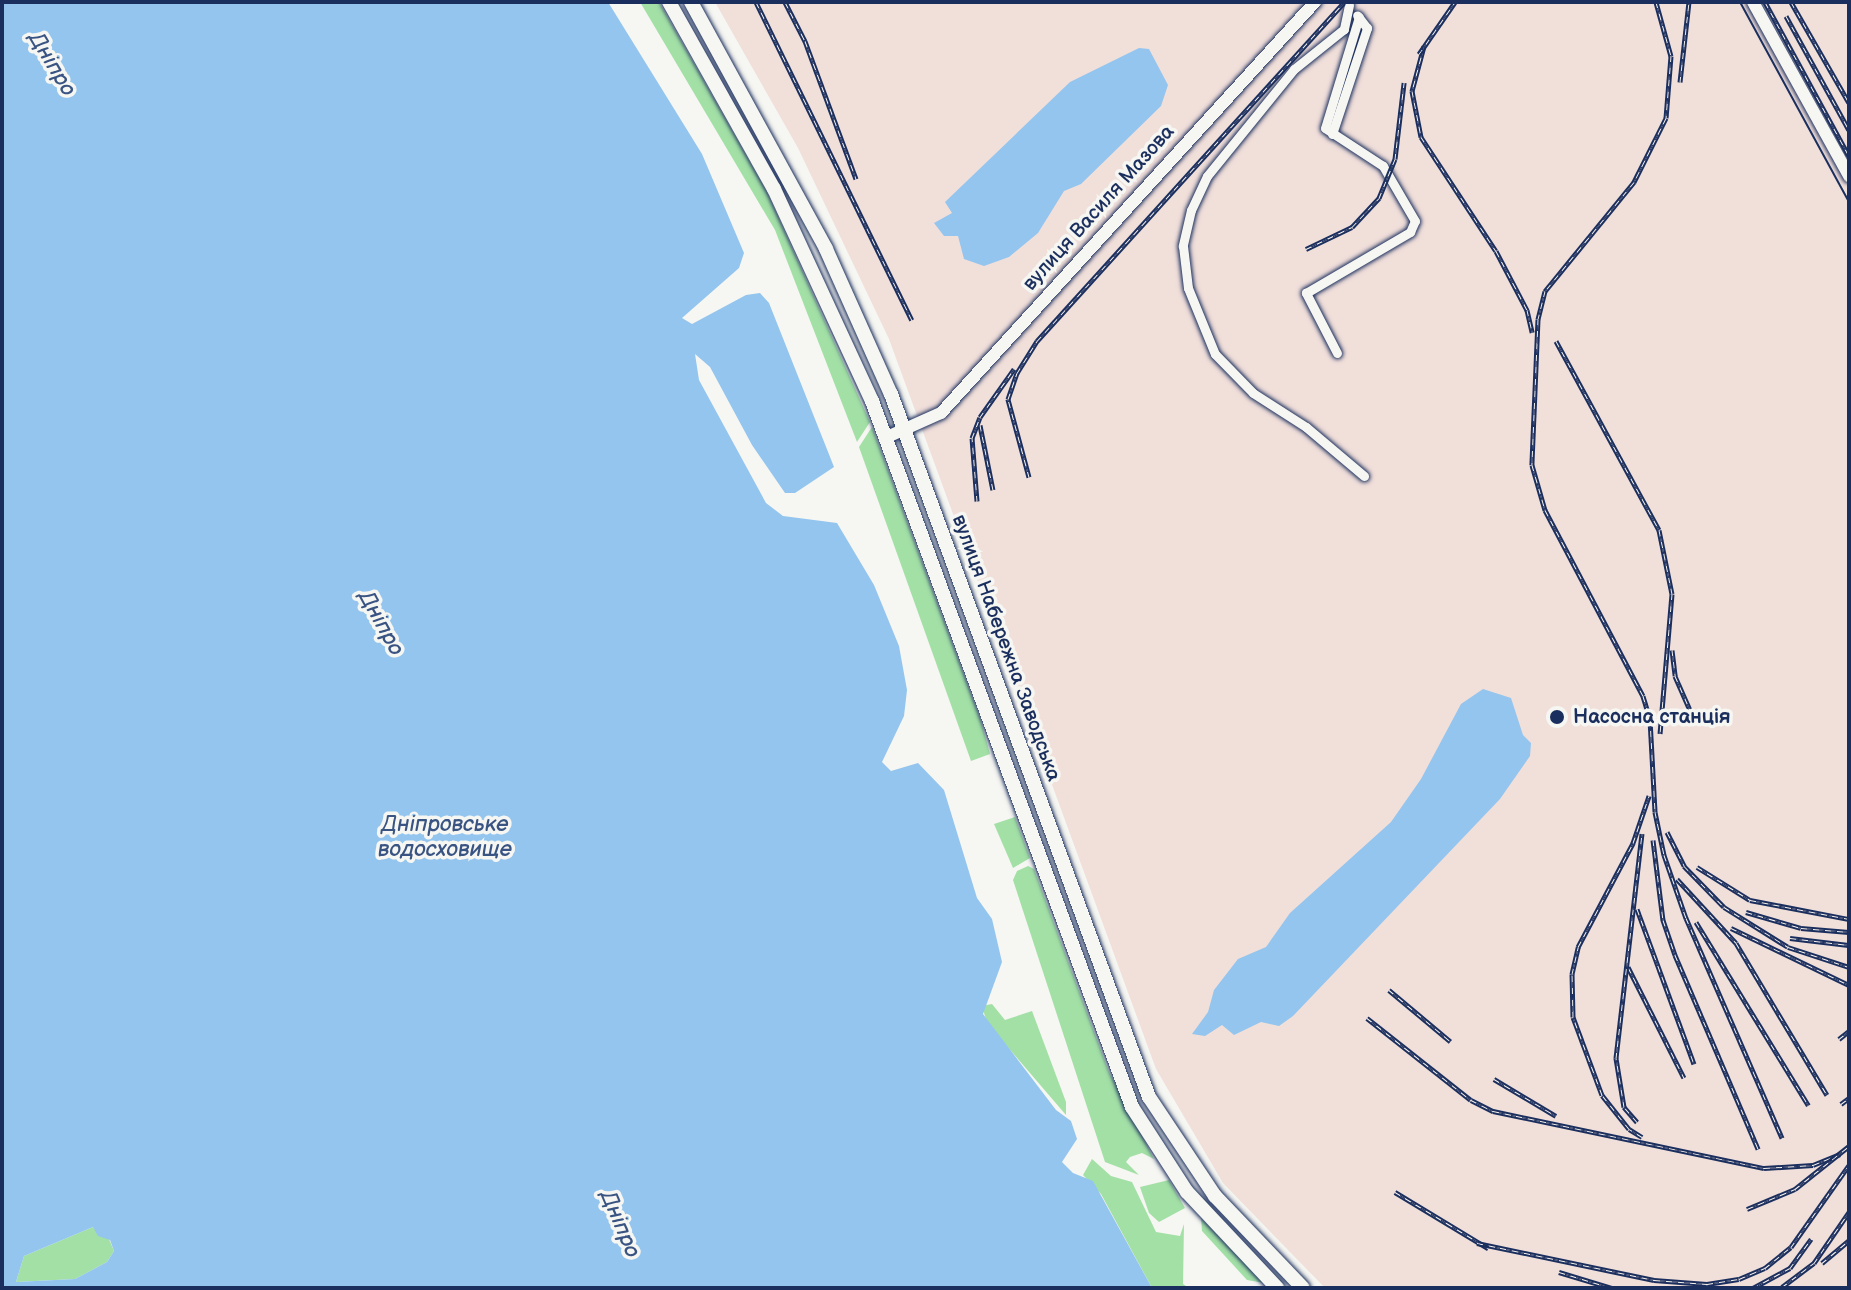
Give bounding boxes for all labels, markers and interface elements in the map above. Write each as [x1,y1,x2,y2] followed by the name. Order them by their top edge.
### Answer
[23,27,81,101] water label: Дніпро
[1018,120,1180,296] street label: вулиця Василя Мазова
[946,511,1066,785] street label: вулиця Набережна Заводська
[352,586,410,660] water label: Дніпро
[1573,705,1731,729] place label: Насосна станція
[1548,708,1566,726] marker: Насосна станція
[378,811,512,862] water label: Дніпровське водосховище
[594,1187,646,1261] water label: Дніпро

